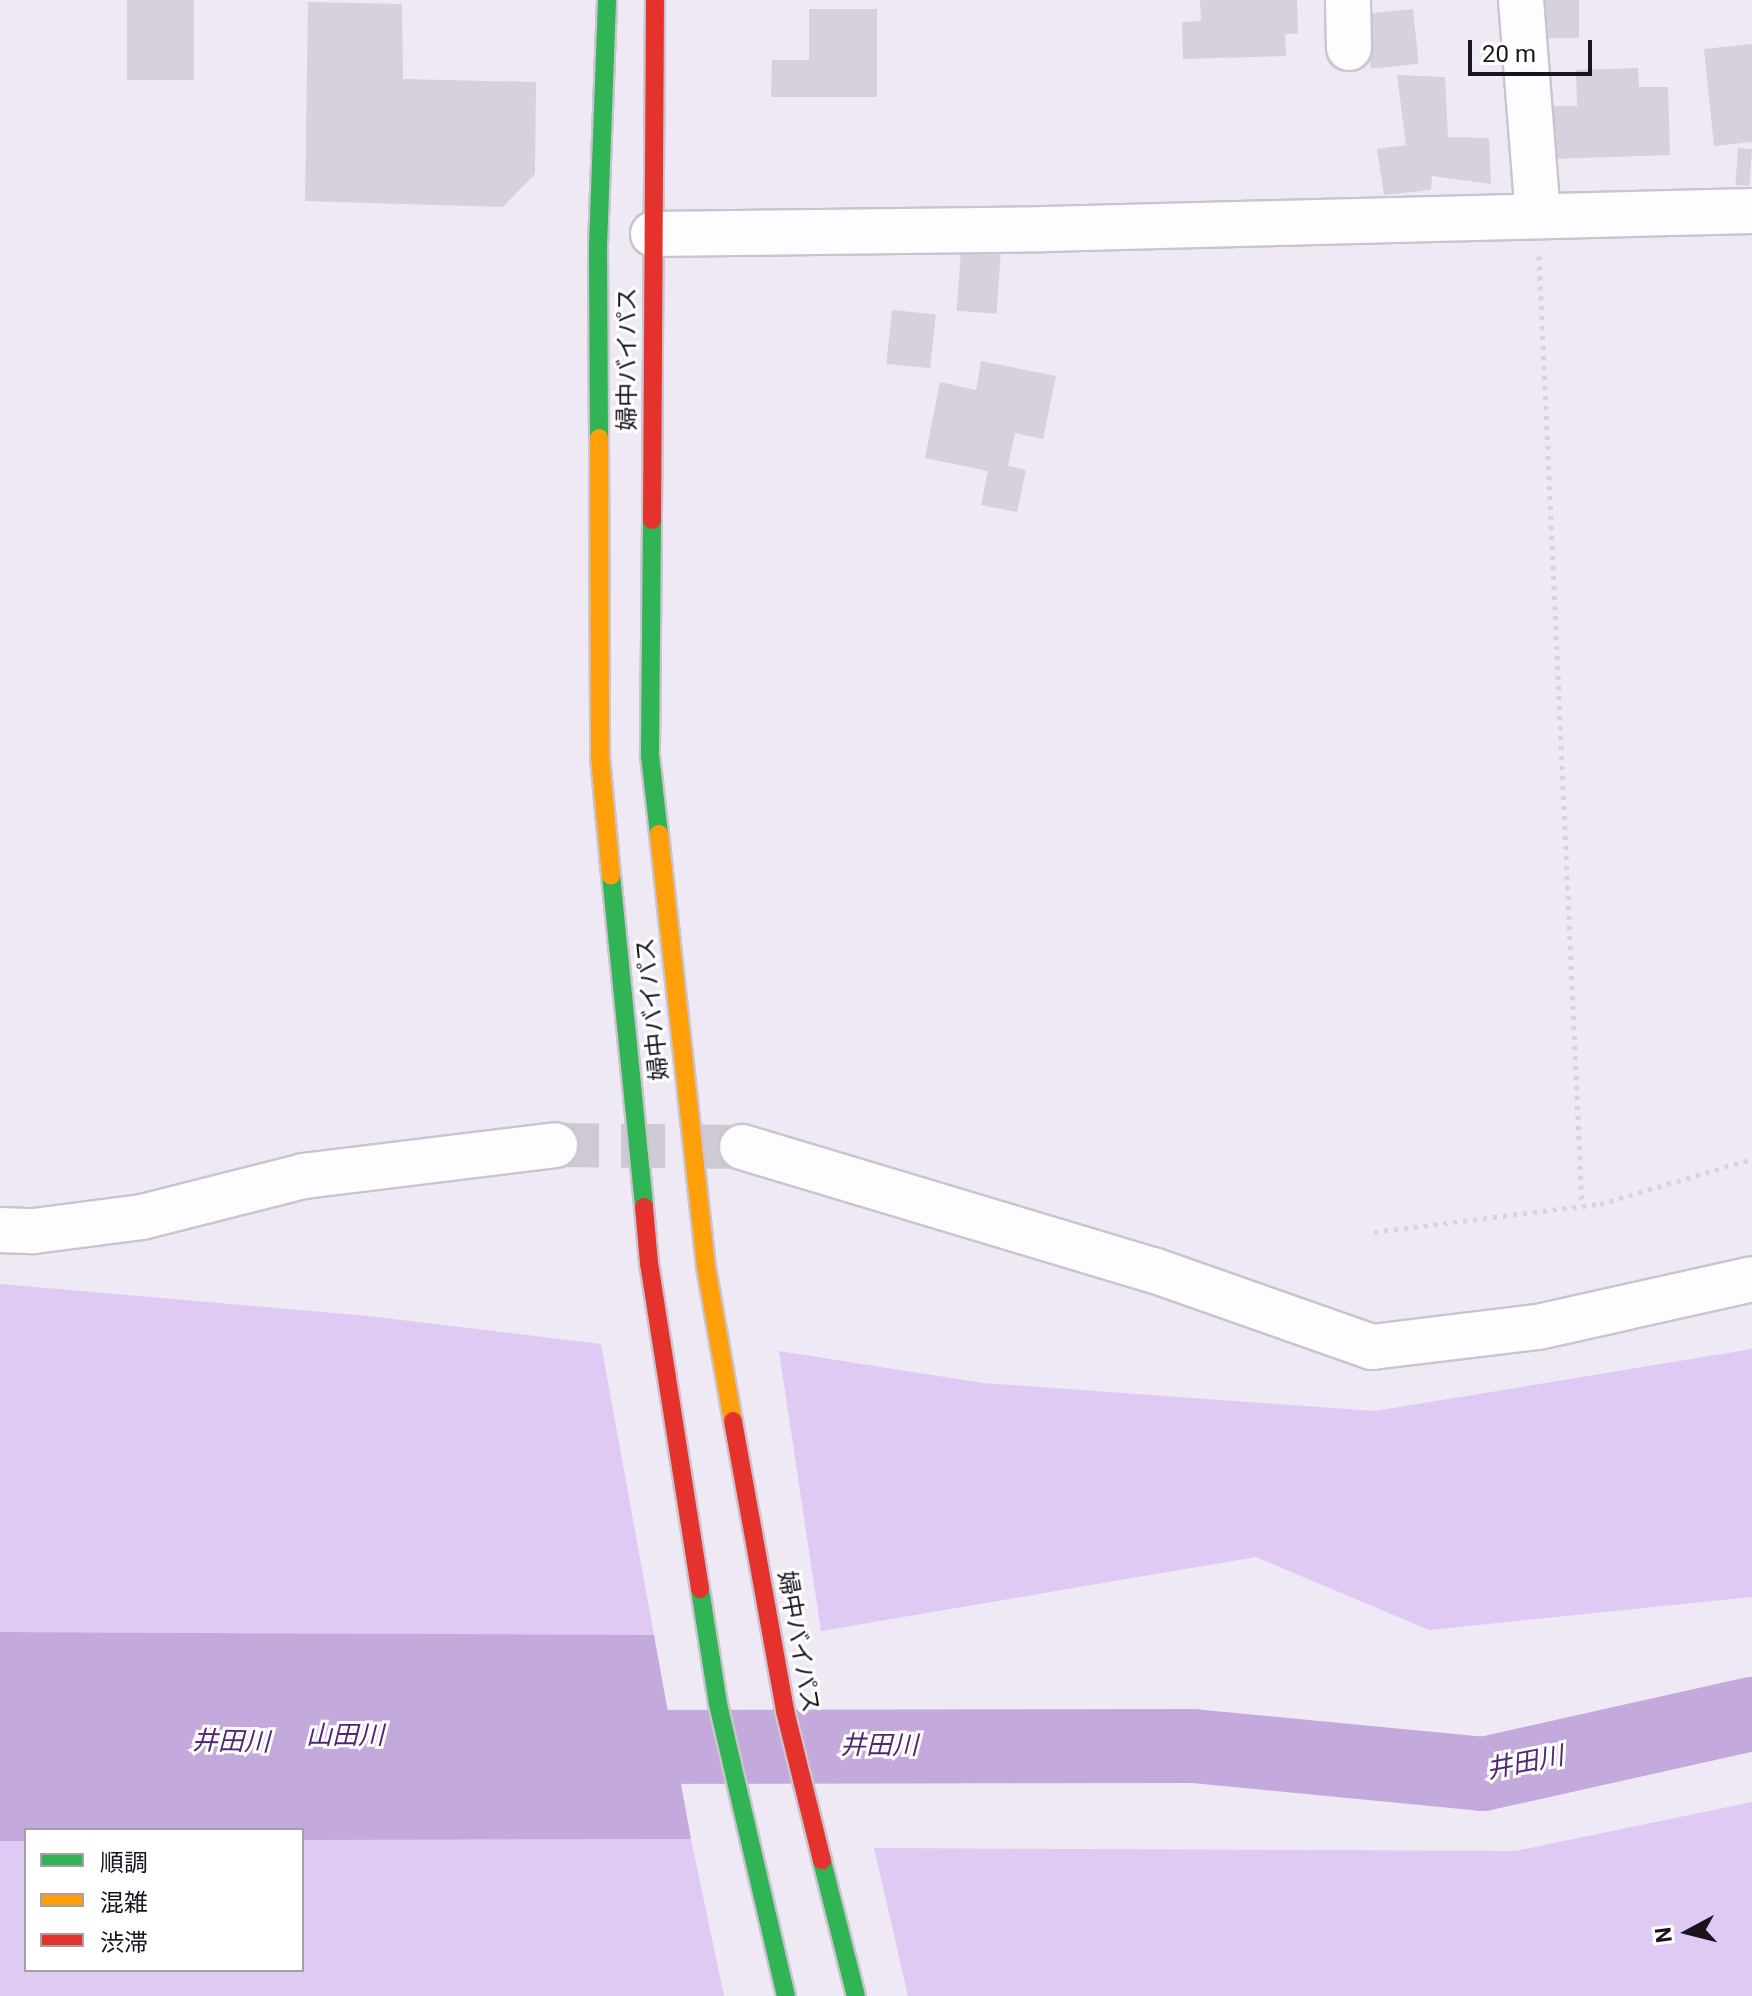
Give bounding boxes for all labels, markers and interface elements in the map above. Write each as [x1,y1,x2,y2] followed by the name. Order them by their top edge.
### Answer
[1472,24,1596,74] scale bar
[1482,40,1536,68] text: 20 m
[614,287,642,431] street label: 婦中バイパス
[631,936,675,1082] street label: 婦中バイパス
[771,1569,825,1715] street label: 婦中バイパス
[306,1720,384,1752] water label: 山田川
[192,1726,270,1758] water label: 井田川
[840,1730,918,1762] water label: 井田川
[1484,1740,1566,1786] water label: 井田川
[24,1828,304,1972] legend
[100,1849,148,1877] text: 順調
[100,1889,148,1917] text: 混雑
[1648,1892,1728,1972] north arrow
[1650,1926,1677,1944] text: N
[100,1929,148,1957] text: 渋滞

